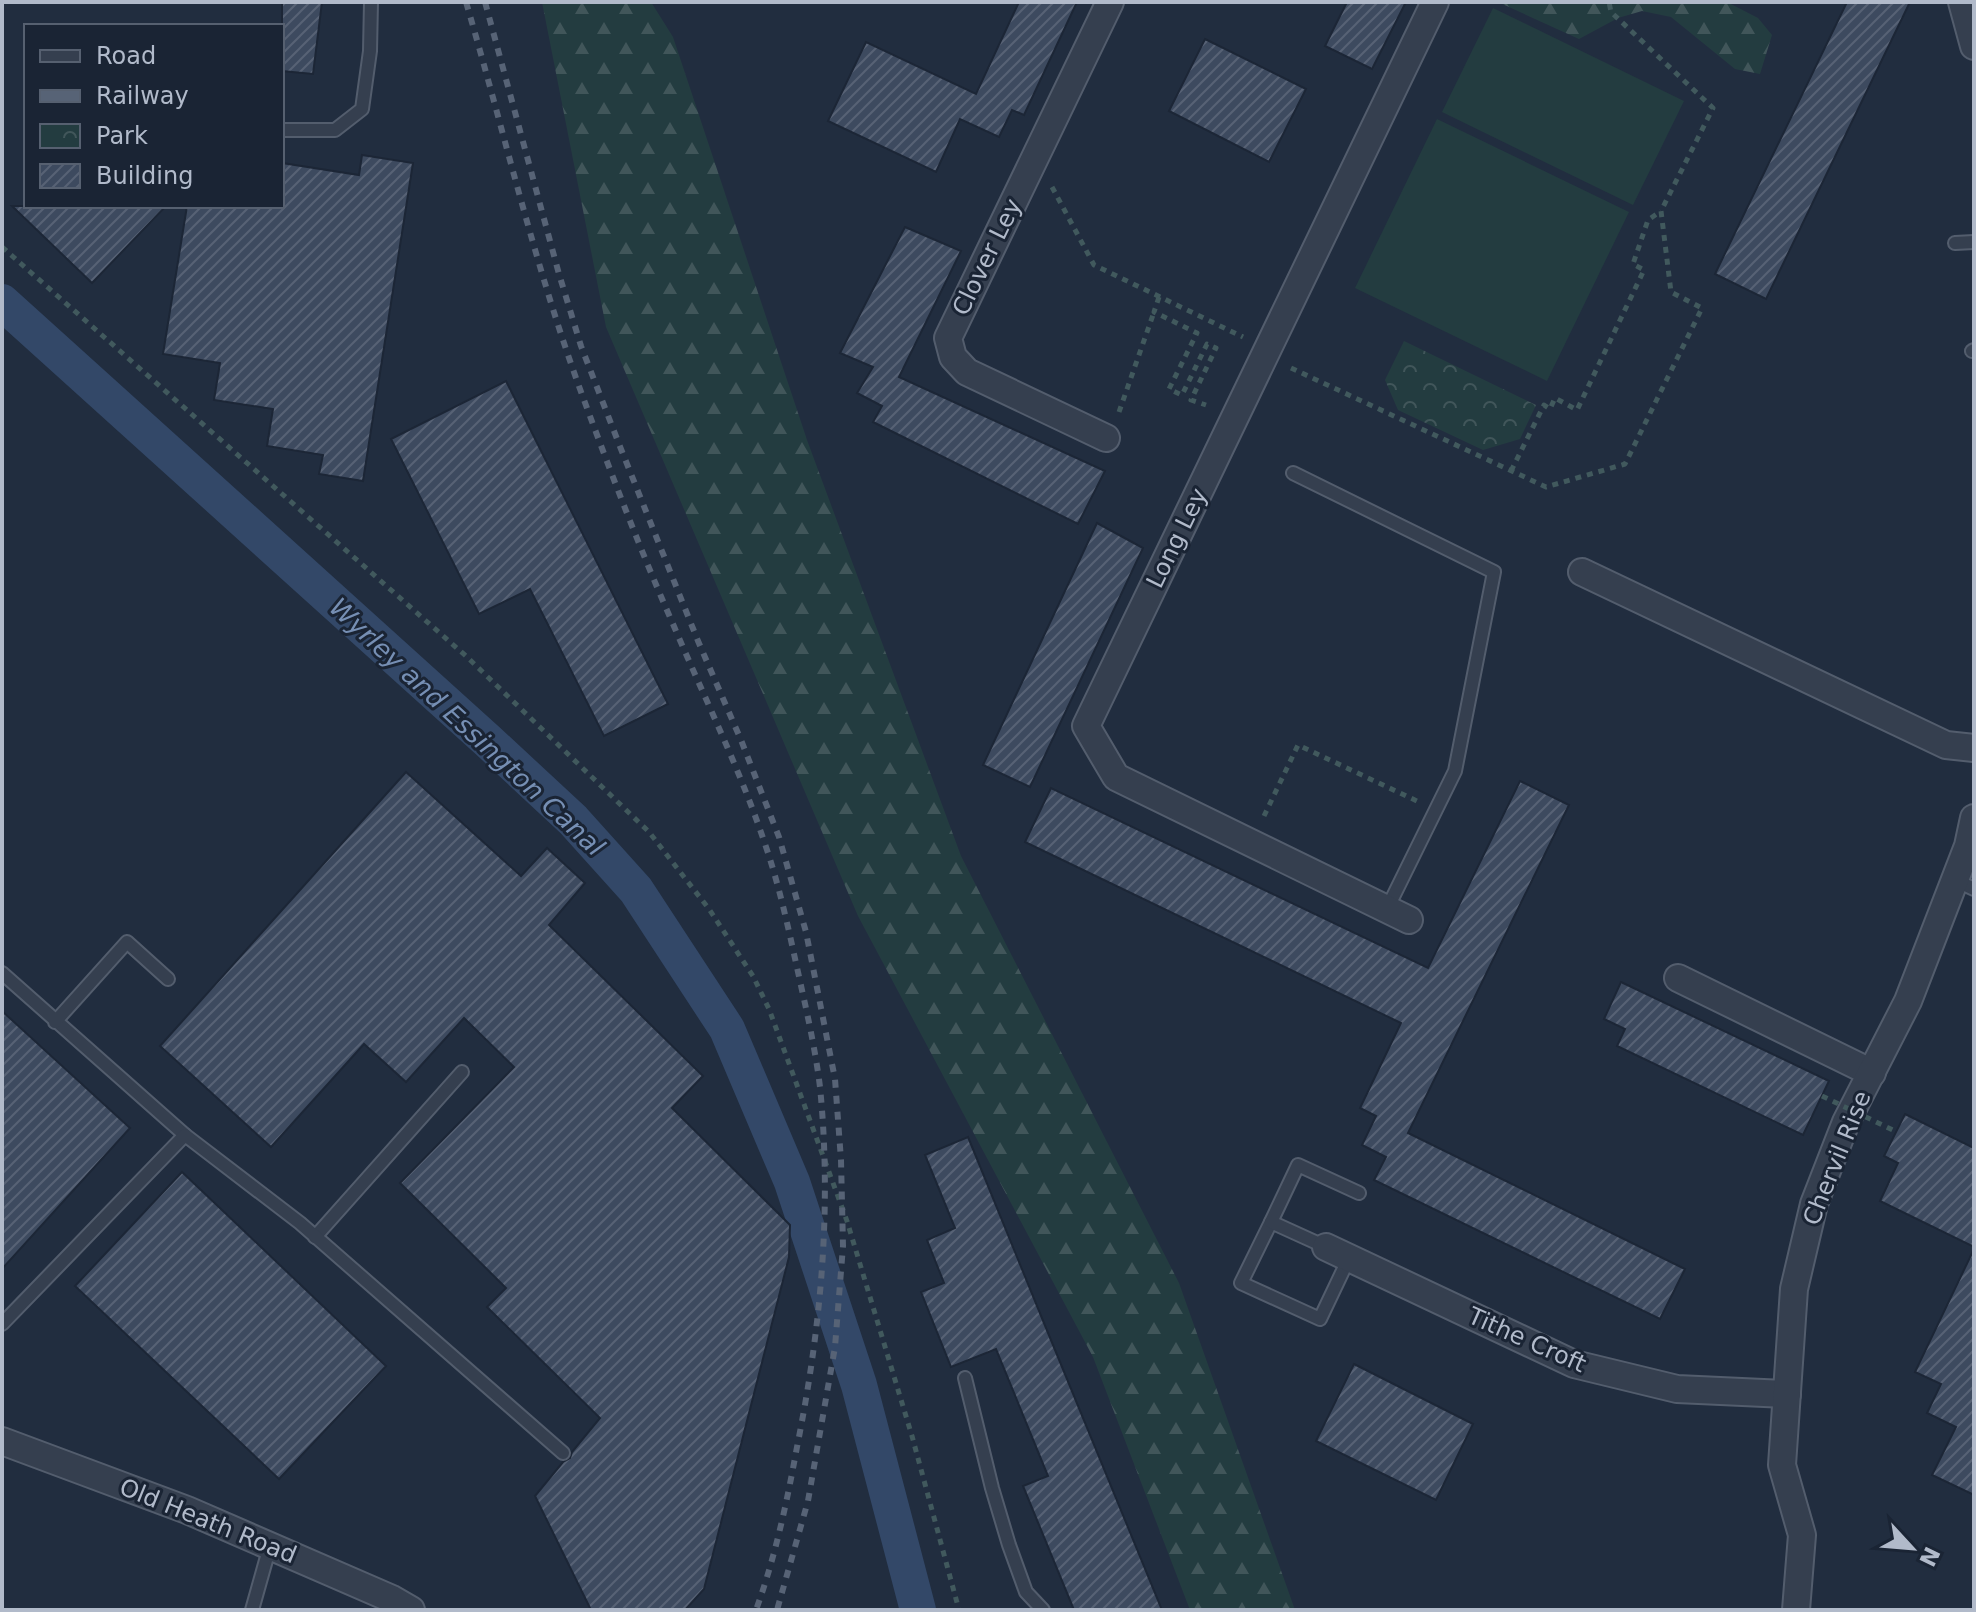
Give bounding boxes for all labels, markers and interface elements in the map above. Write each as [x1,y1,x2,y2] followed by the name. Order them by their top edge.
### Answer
[24,24,284,208] legend
[96,42,156,70] text: Road
[96,82,189,110] text: Railway
[96,122,148,150] text: Park
[96,162,193,190] text: Building
[947,194,1027,320] street label: Clover Ley
[1141,483,1213,593] street label: Long Ley
[324,592,611,863] water label: Wyrley and Essington Canal
[1797,1087,1877,1229] street label: Chervil Rise
[1463,1301,1590,1378] street label: Tithe Croft
[115,1473,301,1569] street label: Old Heath Road
[1872,1508,1952,1588] north arrow
[1914,1543,1945,1570] text: N

